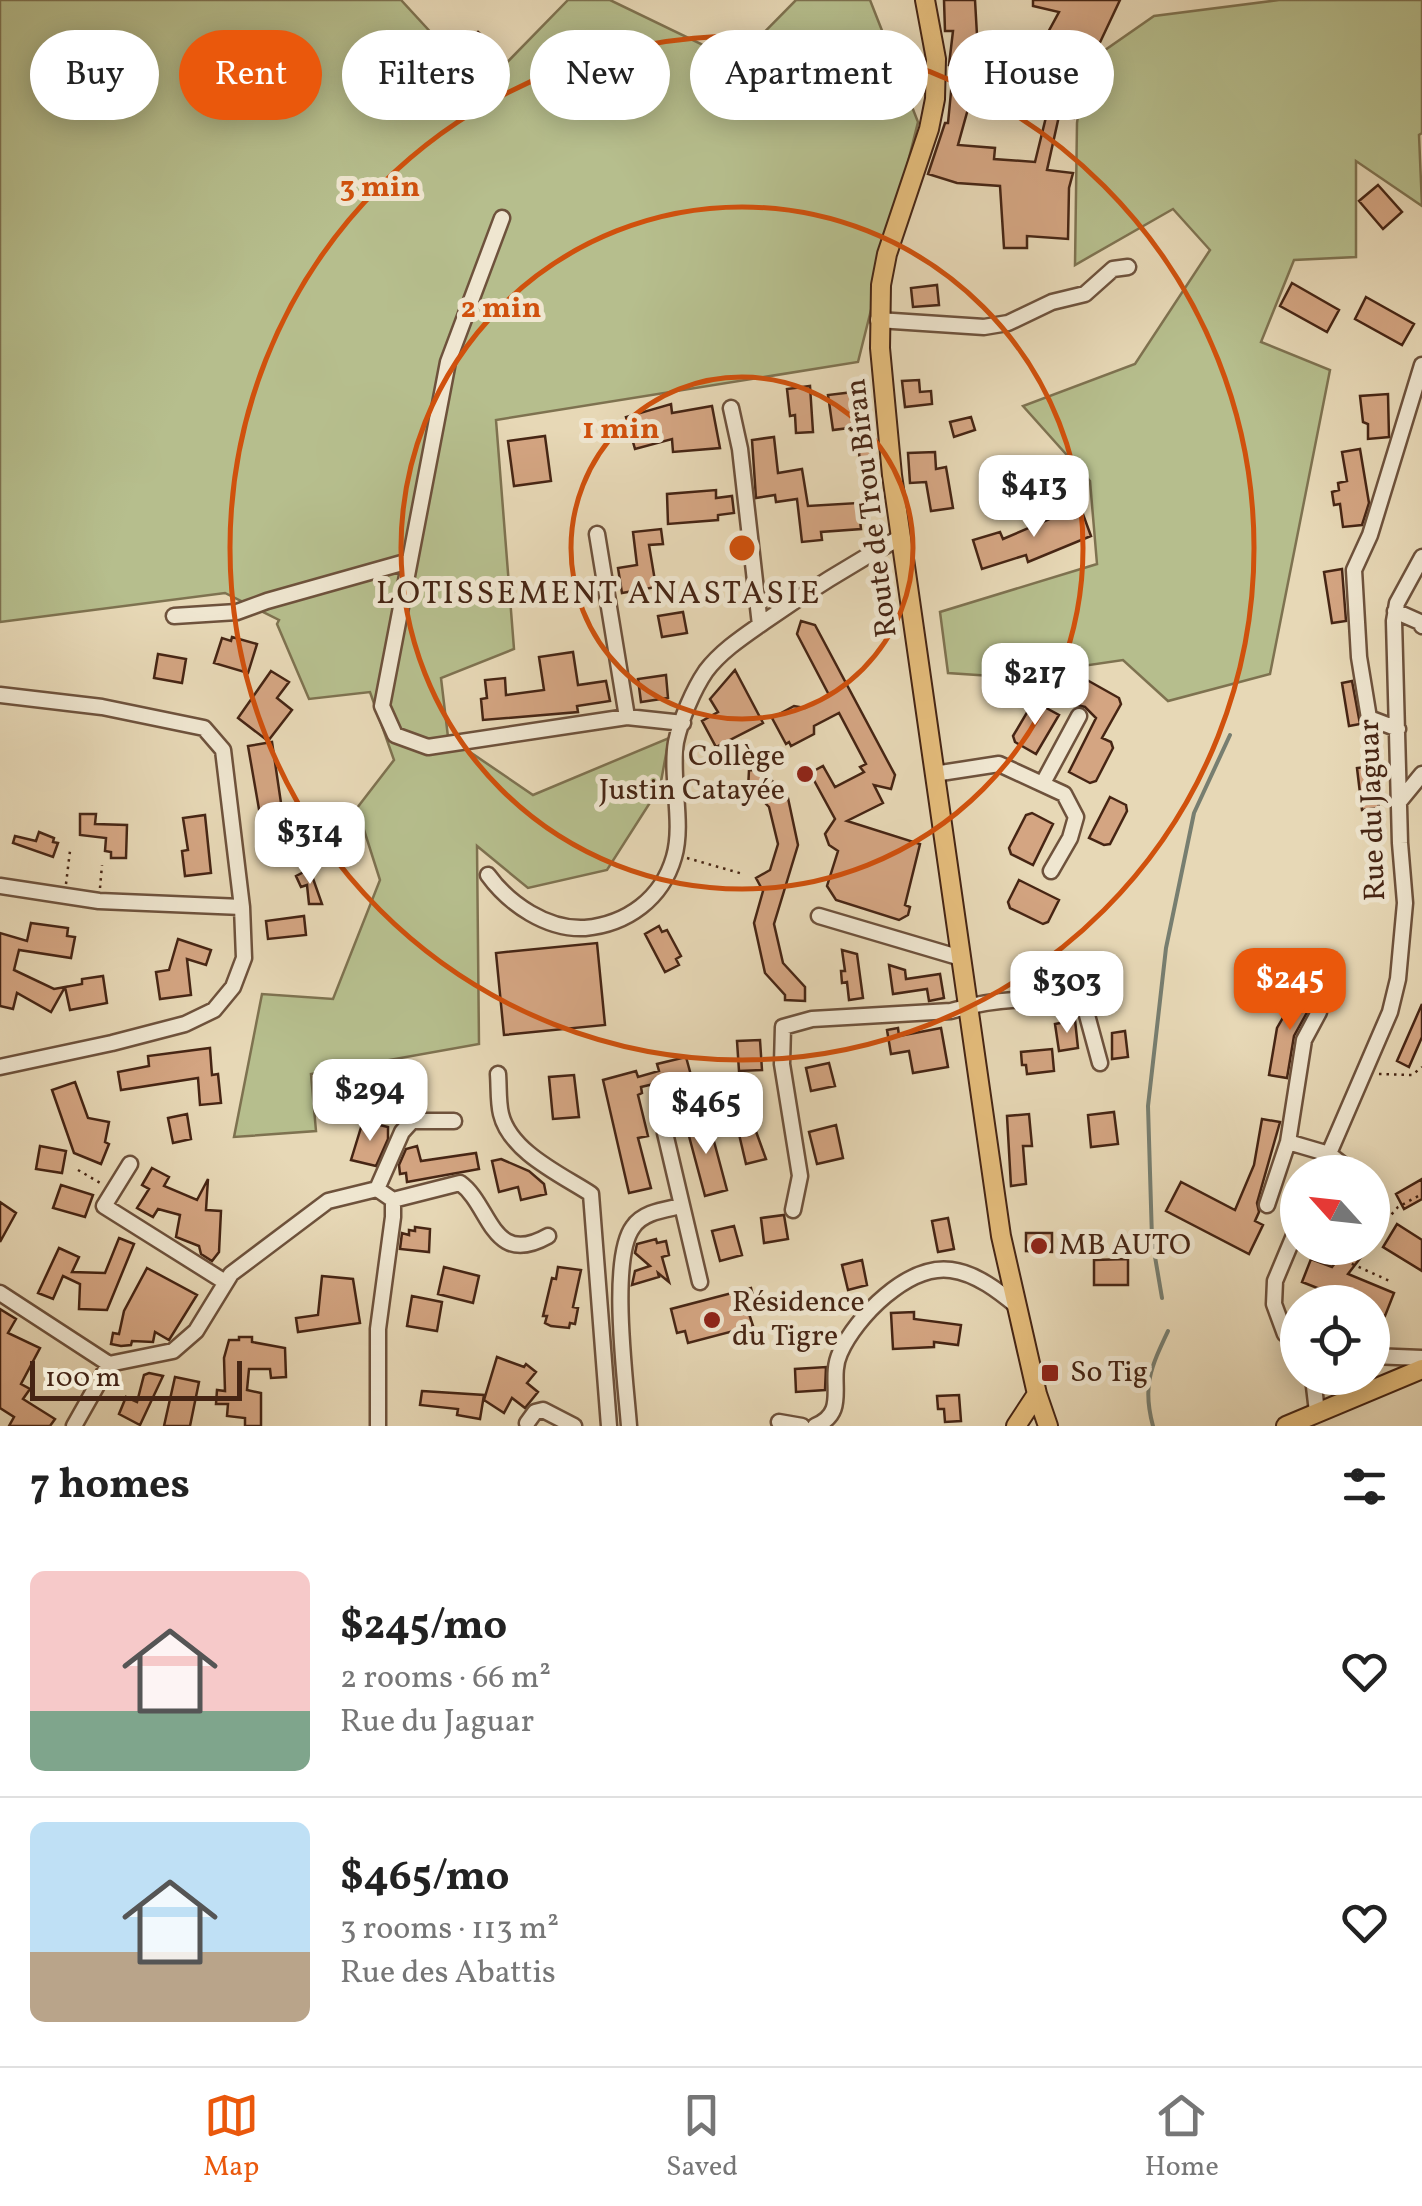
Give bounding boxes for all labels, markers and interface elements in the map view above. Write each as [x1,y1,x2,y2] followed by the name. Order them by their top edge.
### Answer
[30,30,159,120] chip: Buy
[179,30,322,120] chip: Rent
[342,30,510,120] chip: Filters
[530,30,670,120] chip: New
[690,30,928,120] chip: Apartment
[948,30,1114,120] chip: House
[340,167,420,209] text: 3 min
[461,288,541,330] text: 2 min
[835,376,909,640] street label: Route de Trou Biran
[582,409,660,451] text: 1 min
[975,455,1093,540] pin: $413
[1001,465,1067,509] text: $413
[724,530,760,566] centre of rings
[376,573,822,617] district label: LOTISSEMENT ANASTASIE
[976,643,1094,728] pin: $217
[1004,653,1066,697] text: $217
[1349,718,1397,902] street label: Rue du Jaguar
[599,736,785,812] place label: Collège Justin Catayée
[794,763,816,785] marker: Collège Justin Catayée
[251,802,369,887] pin: $314
[277,812,343,856] text: $314
[1231,948,1349,1033] pin: $245
[1008,951,1126,1036] pin: $303
[1256,958,1324,1002] text: $245
[1032,961,1102,1005] text: $303
[311,1059,429,1144] pin: $294
[335,1069,405,1113] text: $294
[647,1072,765,1157] pin: $465
[671,1082,741,1126] text: $465
[1280,1155,1390,1265] north arrow
[1280,1155,1390,1395] map controls
[1059,1225,1191,1267] place label: MB AUTO
[1028,1235,1050,1257] marker: MB AUTO
[732,1282,865,1358] place label: Résidence du Tigre
[1280,1285,1390,1395] button: locate
[701,1309,723,1331] marker: Résidence du Tigre
[1070,1352,1148,1394] place label: So Tig
[30,1356,242,1400] scale bar
[45,1359,120,1398] text: 100 m
[1039,1362,1061,1384] marker: So Tig
[30,1457,190,1516] text: 7 homes
[1337,1459,1392,1514] icon: filters
[340,1598,507,1657] text: $245/mo
[110,1611,230,1731] icon: home
[1337,1644,1392,1699] icon: heart
[340,1657,551,1701] text: 2 rooms · 66 m²
[340,1701,534,1745] text: Rue du Jaguar
[340,1849,510,1908] text: $465/mo
[110,1862,230,1982] icon: home
[1337,1895,1392,1950] icon: heart
[340,1908,559,1952] text: 3 rooms · 113 m²
[340,1952,556,1996] text: Rue des Abattis
[203,2088,259,2187] tab: Map
[666,2088,738,2187] tab: Saved
[1145,2088,1219,2187] tab: Home

